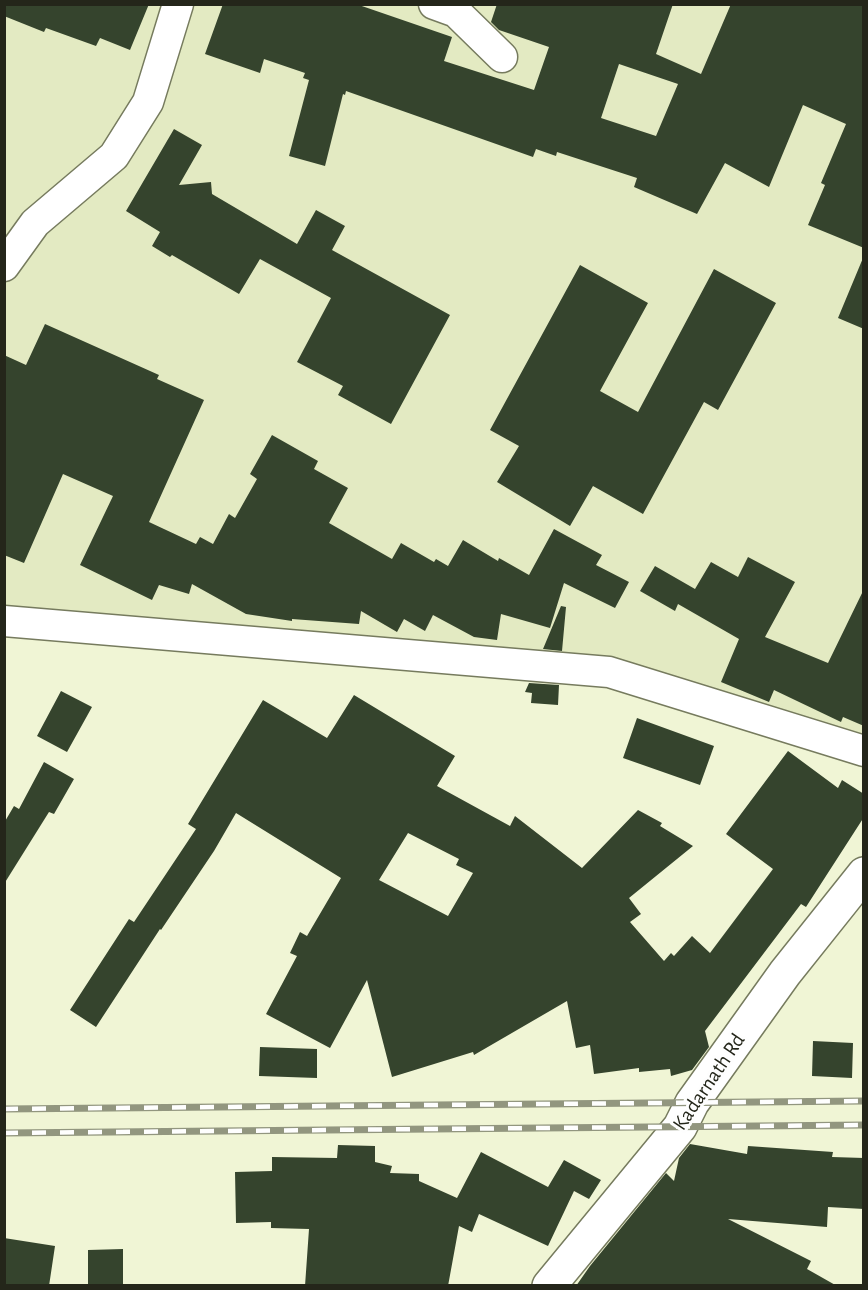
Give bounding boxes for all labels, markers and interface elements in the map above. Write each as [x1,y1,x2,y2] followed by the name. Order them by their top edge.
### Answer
[667,1029,751,1135] street label: Kadarnath Rd

